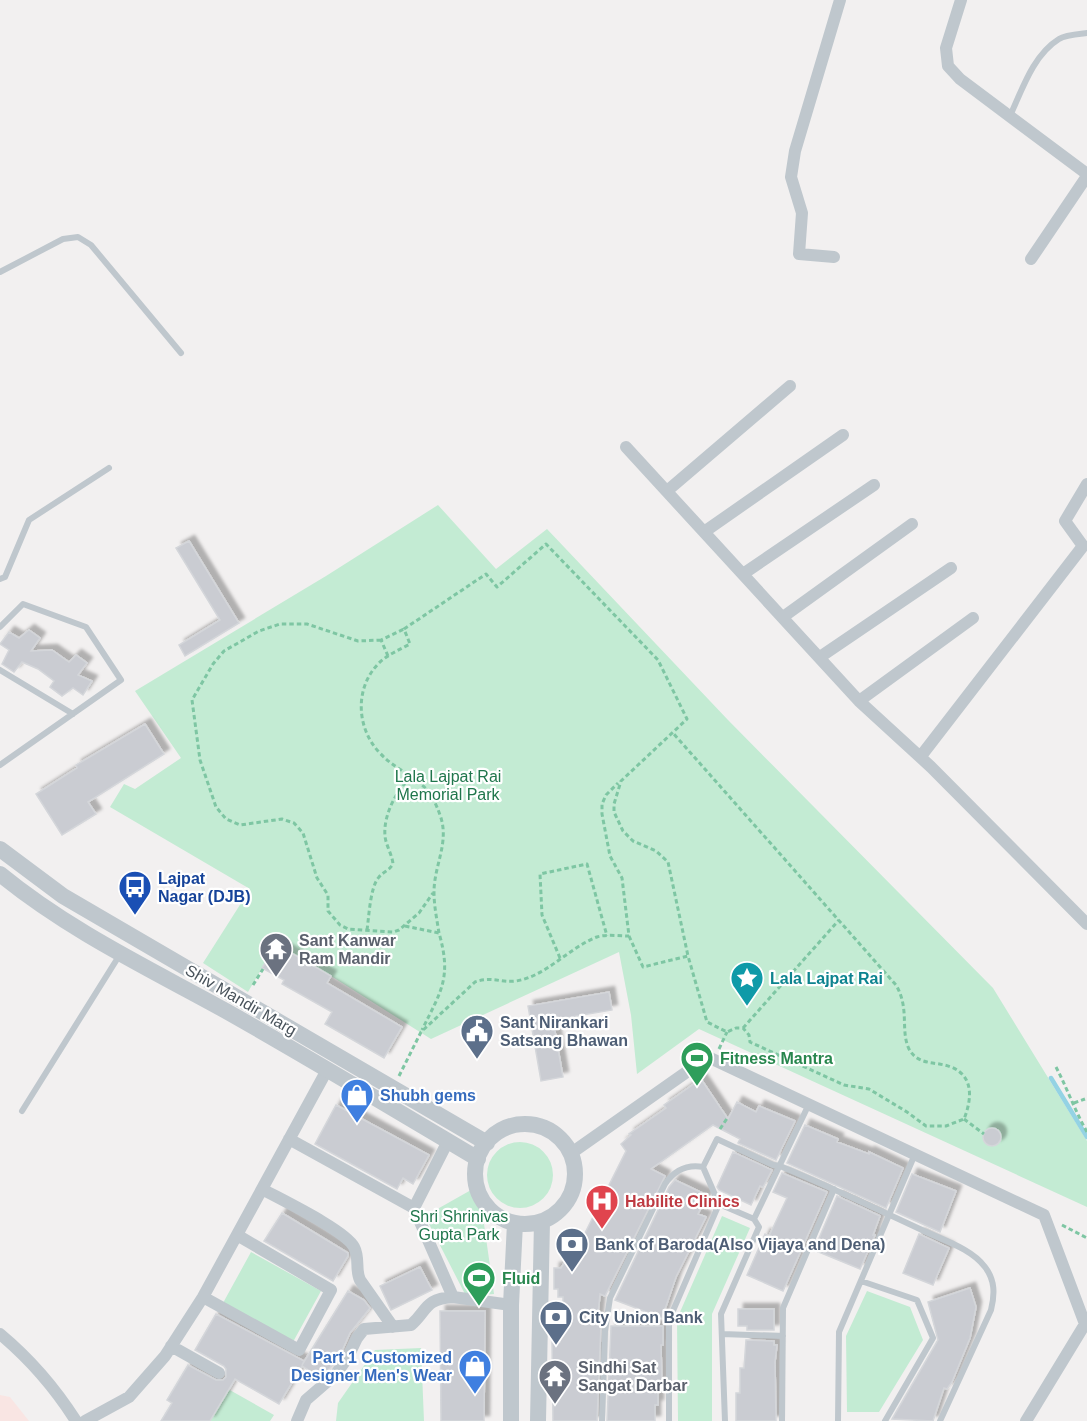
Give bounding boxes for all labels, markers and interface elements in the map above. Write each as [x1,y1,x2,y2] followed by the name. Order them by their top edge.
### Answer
[395,768,501,803] park label: Lala Lajpat Rai Memorial Park
[117,869,153,916] bus stop icon: Lajpat Nagar (DJB)
[158,870,250,905] place label: Lajpat Nagar (DJB)
[258,931,294,978] temple icon: Sant Kanwar Ram Mandir
[299,932,396,967] place label: Sant Kanwar Ram Mandir
[729,960,765,1007] place icon: Lala Lajpat Rai
[182,961,300,1039] street label: Shiv Mandir Marg
[770,970,883,987] place label: Lala Lajpat Rai
[459,1013,495,1060] public building icon: Sant Nirankari Satsang Bhawan
[500,1014,628,1049] place label: Sant Nirankari Satsang Bhawan
[679,1040,715,1087] sports icon: Fitness Mantra
[720,1050,833,1067] place label: Fitness Mantra
[339,1077,375,1124] shop icon: Shubh gems
[380,1087,476,1104] place label: Shubh gems
[584,1183,620,1230] hospital icon: Habilite Clinics
[625,1193,740,1210] place label: Habilite Clinics
[410,1208,508,1243] park label: Shri Shrinivas Gupta Park
[554,1226,590,1273] bank icon: Bank of Baroda(Also Vijaya and Dena)
[595,1236,885,1253] place label: Bank of Baroda(Also Vijaya and Dena)
[461,1260,497,1307] sports icon: Fluid
[502,1270,540,1287] place label: Fluid
[538,1299,574,1346] bank icon: City Union Bank
[579,1309,703,1326] place label: City Union Bank
[457,1348,493,1395] shop icon: Part 1 Customized Designer Men's Wear
[291,1349,452,1384] place label: Part 1 Customized Designer Men's Wear
[537,1358,573,1405] temple icon: Sindhi Sat Sangat Darbar
[578,1359,687,1394] place label: Sindhi Sat Sangat Darbar

